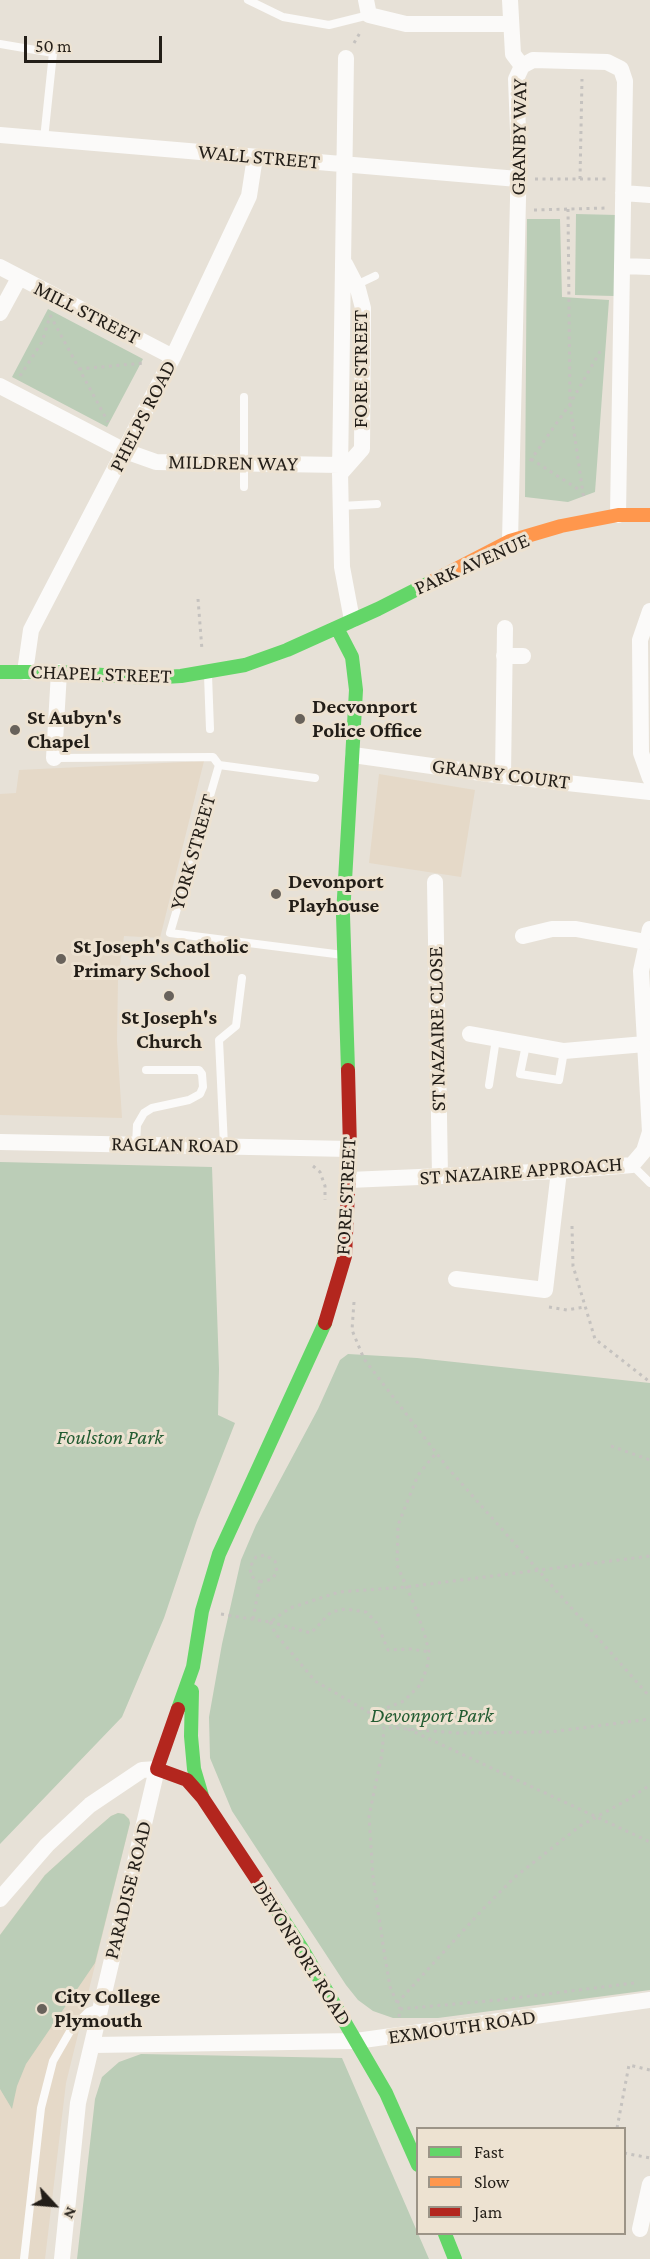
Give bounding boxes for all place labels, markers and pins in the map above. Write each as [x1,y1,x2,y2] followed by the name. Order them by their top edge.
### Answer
[312,694,422,744] place label: Decvonport Police Office
[27,705,121,755] place label: St Aubyn's Chapel
[293,712,307,726] marker: Decvonport Police Office
[8,723,22,737] marker: St Aubyn's Chapel
[288,869,383,919] place label: Devonport Playhouse
[269,887,283,901] marker: Devonport Playhouse
[73,934,248,984] place label: St Joseph's Catholic Primary School
[54,952,68,966] marker: St Joseph's Catholic Primary School
[162,989,176,1003] marker: St Joseph's Church
[121,1005,217,1055] place label: St Joseph's Church
[54,1984,160,2034] place label: City College Plymouth
[35,2002,49,2016] marker: City College Plymouth

